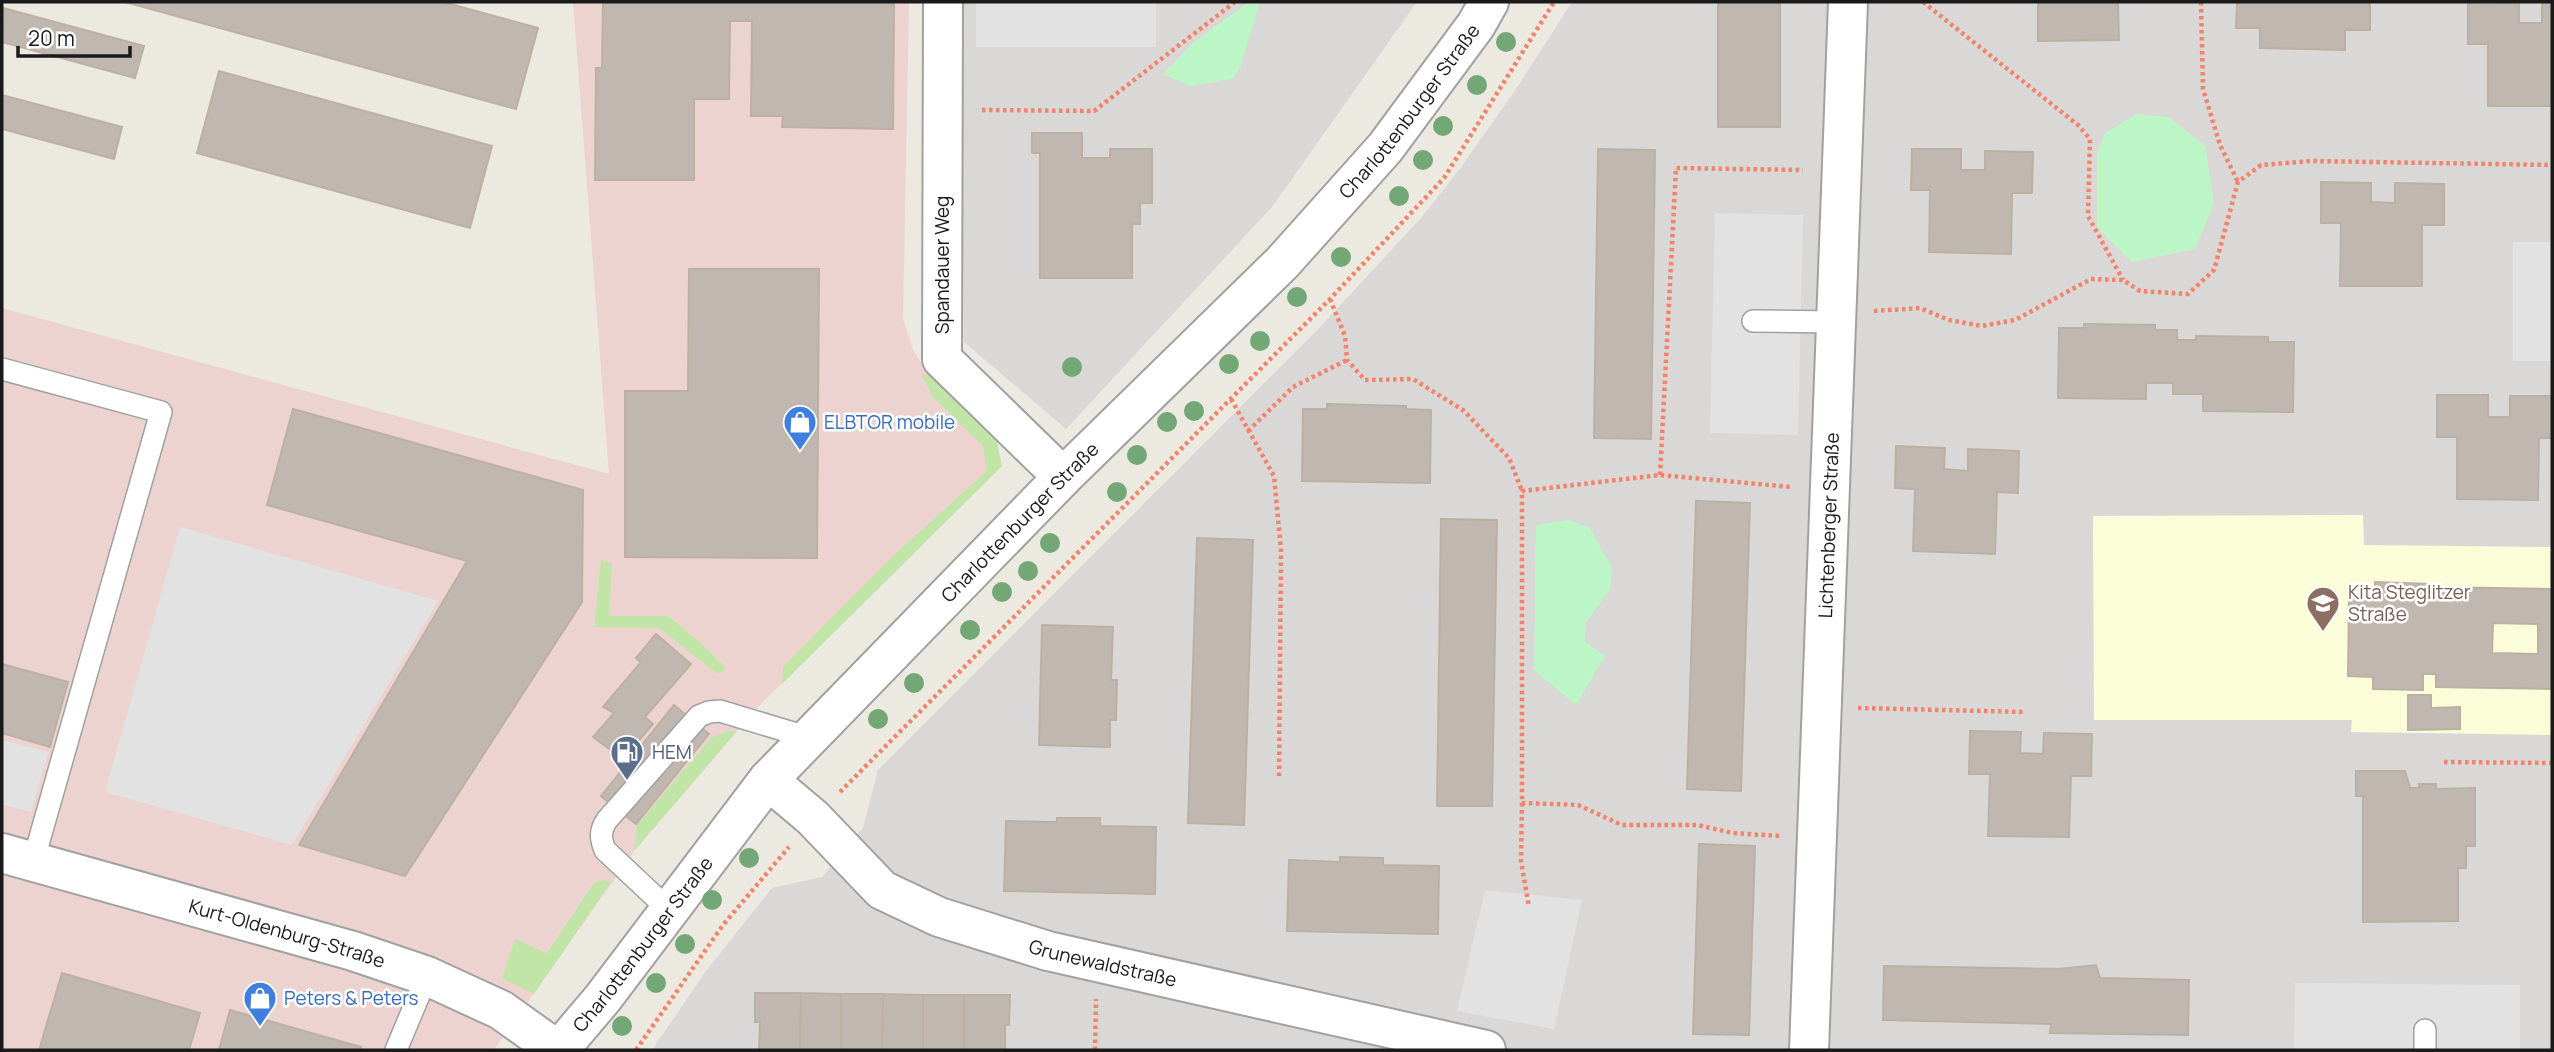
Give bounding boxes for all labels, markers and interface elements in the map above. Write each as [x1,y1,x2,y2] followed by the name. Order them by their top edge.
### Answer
[18,14,130,58] scale bar
[1333,18,1486,204] street label: Charlottenburger Straße
[28,24,75,52] text: 20 m
[929,196,955,334] street label: Spandauer Weg
[781,403,819,452] shop icon: ELBTOR mobile
[824,409,955,435] place label: ELBTOR mobile
[1812,432,1845,619] street label: Lichtenberger Straße
[935,436,1104,608] street label: Charlottenburger Straße
[2348,579,2471,627] place label: Kita Steglitzer Straße
[2304,584,2342,633] school or university icon: Kita Steglitzer Straße
[608,733,646,782] fuel station icon: HEM
[652,739,692,765] place label: HEM
[567,851,719,1037] street label: Charlottenburger Straße
[186,893,389,974] street label: Kurt-Oldenburg-Straße
[1026,933,1179,993] street label: Grunewaldstraße
[241,979,279,1028] shop icon: Peters & Peters
[284,985,419,1011] place label: Peters & Peters

